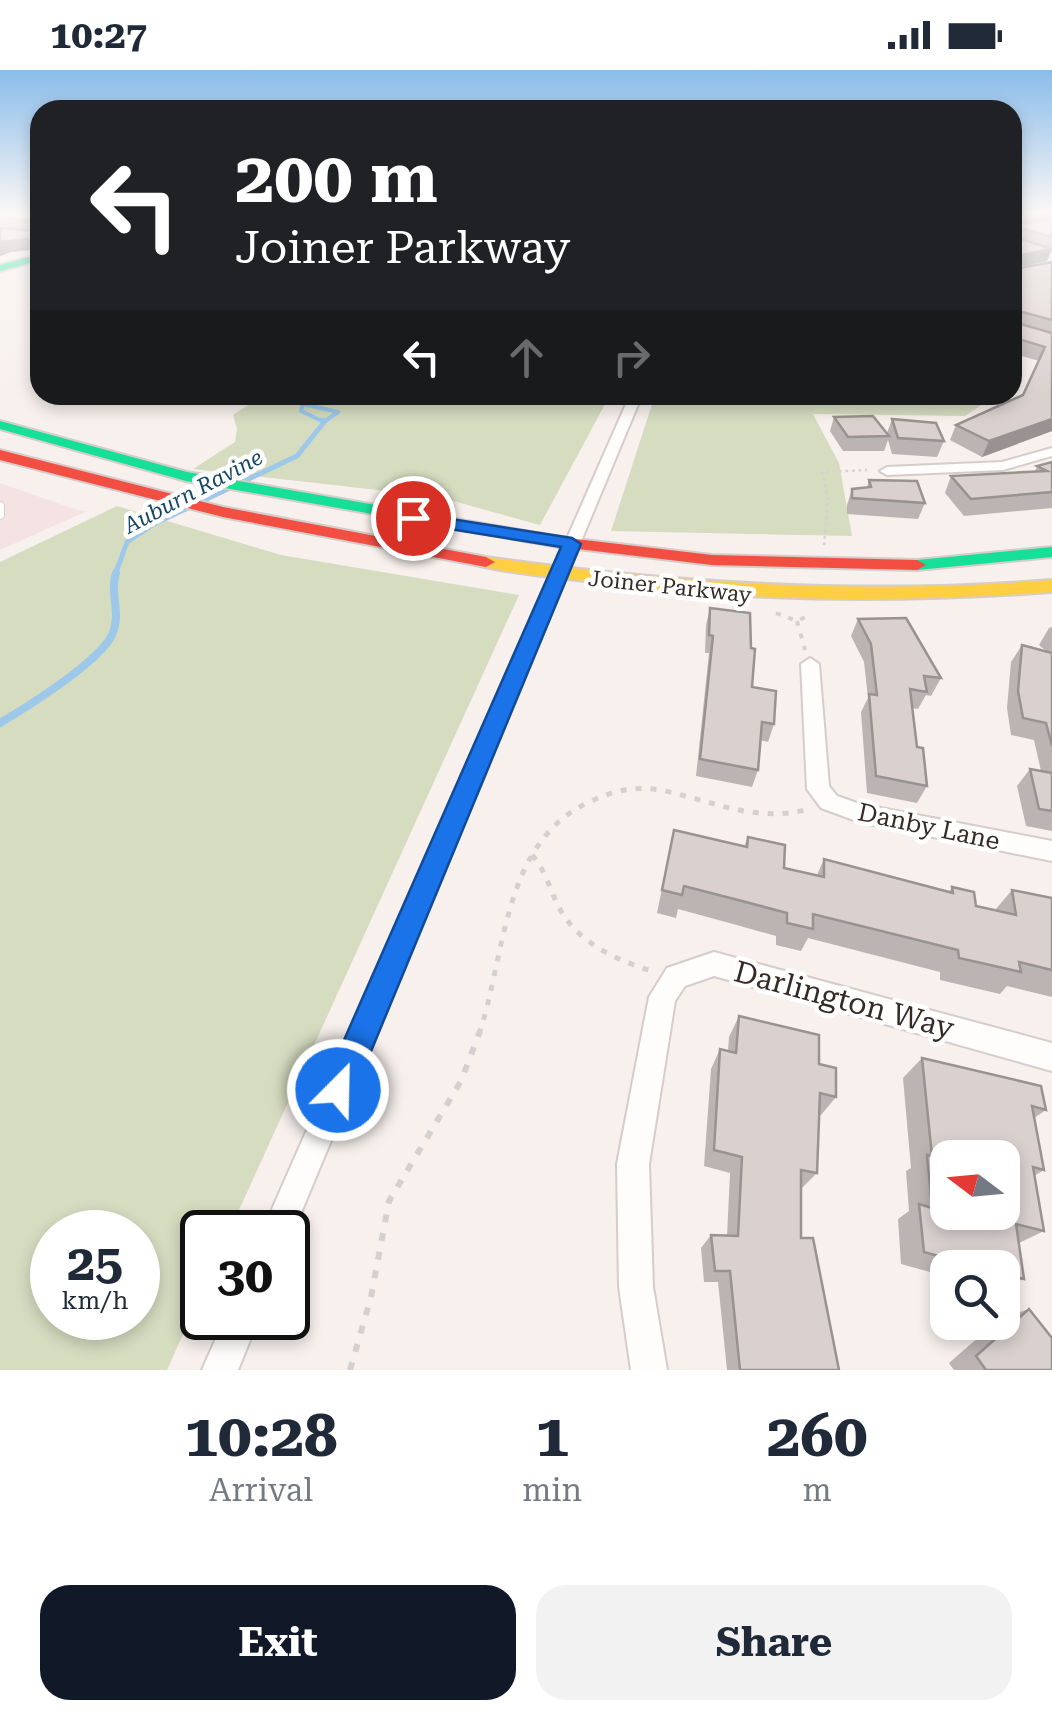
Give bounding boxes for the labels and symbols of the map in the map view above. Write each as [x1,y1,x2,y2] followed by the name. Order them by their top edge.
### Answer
[118,444,267,539] water label: Auburn Ravine
[371,476,456,561] pin
[587,565,753,608] street label: Joiner Parkway
[855,797,1003,856] street label: Danby Lane
[730,953,958,1046] street label: Darlington Way
[286,1038,390,1142] position arrow
[930,1140,1020,1230] north arrow
[180,1210,310,1340] speed limit sign: 30

